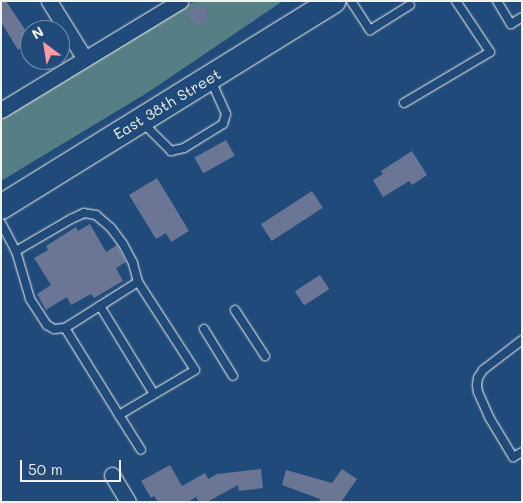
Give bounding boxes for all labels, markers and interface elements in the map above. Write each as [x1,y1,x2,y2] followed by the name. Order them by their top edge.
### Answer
[20,20,70,70] north arrow
[28,22,47,43] text: N
[110,65,224,143] street label: East 38th Street
[22,450,124,482] scale bar
[28,459,63,479] text: 50 m

